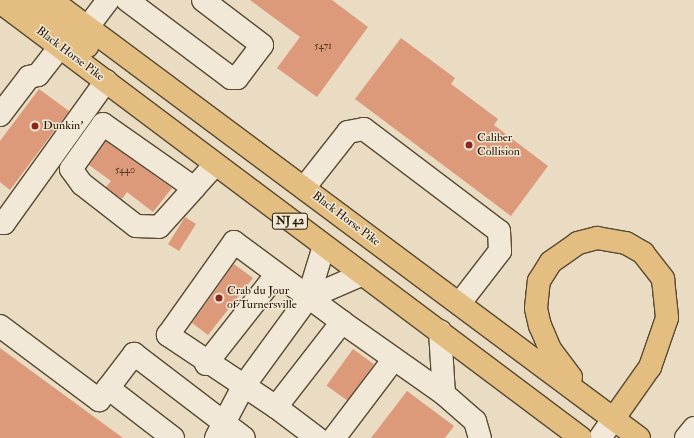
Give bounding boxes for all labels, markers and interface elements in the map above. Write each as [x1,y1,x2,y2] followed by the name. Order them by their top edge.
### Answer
[33,24,107,84] street label: Black Horse Pike
[314,41,332,53] house number: 5471
[43,119,83,133] place label: Dunkin'
[30,121,40,131] marker: Dunkin'
[477,131,520,159] place label: Caliber Collision
[464,140,474,150] marker: Caliber Collision
[115,165,135,177] house number: 5440
[309,189,383,249] street label: Black Horse Pike
[271,212,309,230] road number: NJ 42
[227,284,297,312] place label: Crab du Jour of Turnersville
[214,293,224,303] marker: Crab du Jour of Turnersville

